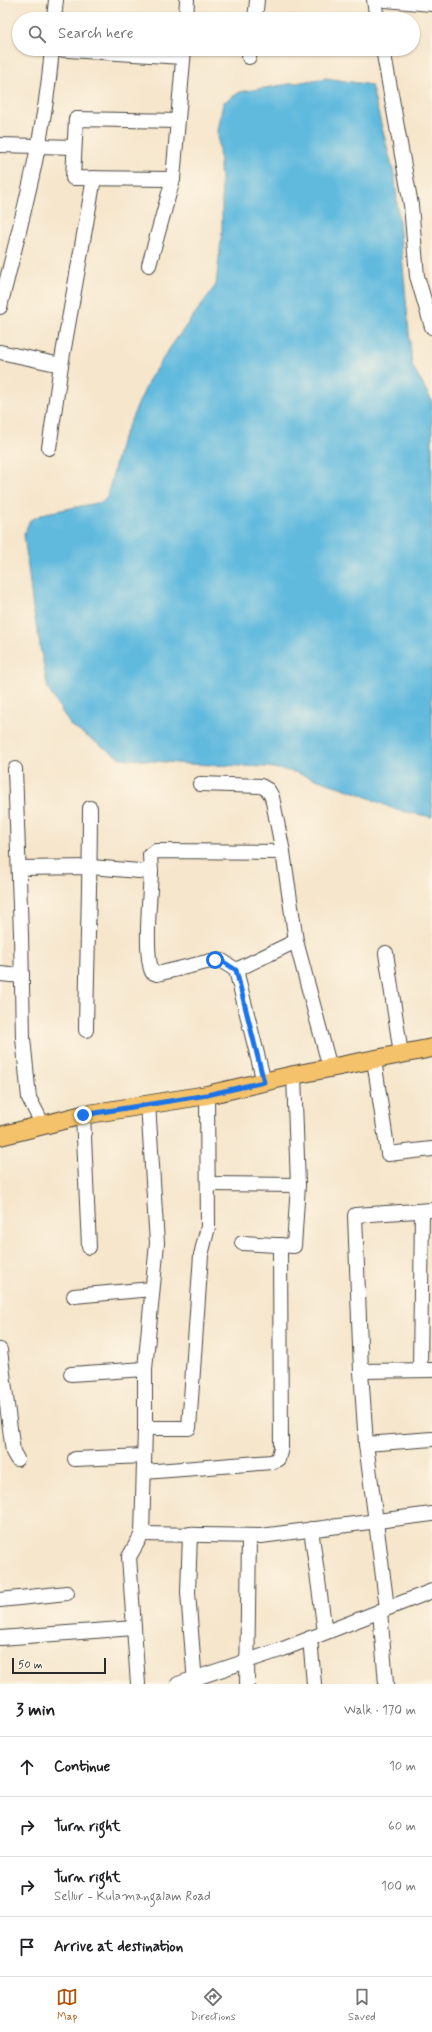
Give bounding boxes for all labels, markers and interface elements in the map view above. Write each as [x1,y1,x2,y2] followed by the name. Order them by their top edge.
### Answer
[12,12,420,56] search box
[26,23,48,45] icon: search
[58,24,134,44] text: Search here
[206,951,224,969] route start
[74,1106,92,1124] route end
[12,1656,106,1675] scale bar
[18,1658,43,1672] text: 50 m
[16,1699,55,1721] text: 3 min
[344,1702,416,1719] text: Walk · 170 m
[16,1756,38,1778] icon: ahead
[54,1757,110,1777] text: Continue
[389,1758,416,1775] text: 10 m
[16,1816,38,1838] icon: right
[54,1817,121,1837] text: Turn right
[388,1818,416,1835] text: 60 m
[54,1868,121,1888] text: Turn right
[16,1876,38,1898] icon: right
[381,1878,416,1895] text: 100 m
[54,1888,211,1905] text: Sellur - Kulamangalam Road
[16,1936,38,1958] icon: arrive
[54,1937,183,1957] text: Arrive at destination
[56,1986,78,2024] tab: Map
[190,1986,236,2024] tab: Directions
[348,1986,376,2024] tab: Saved

